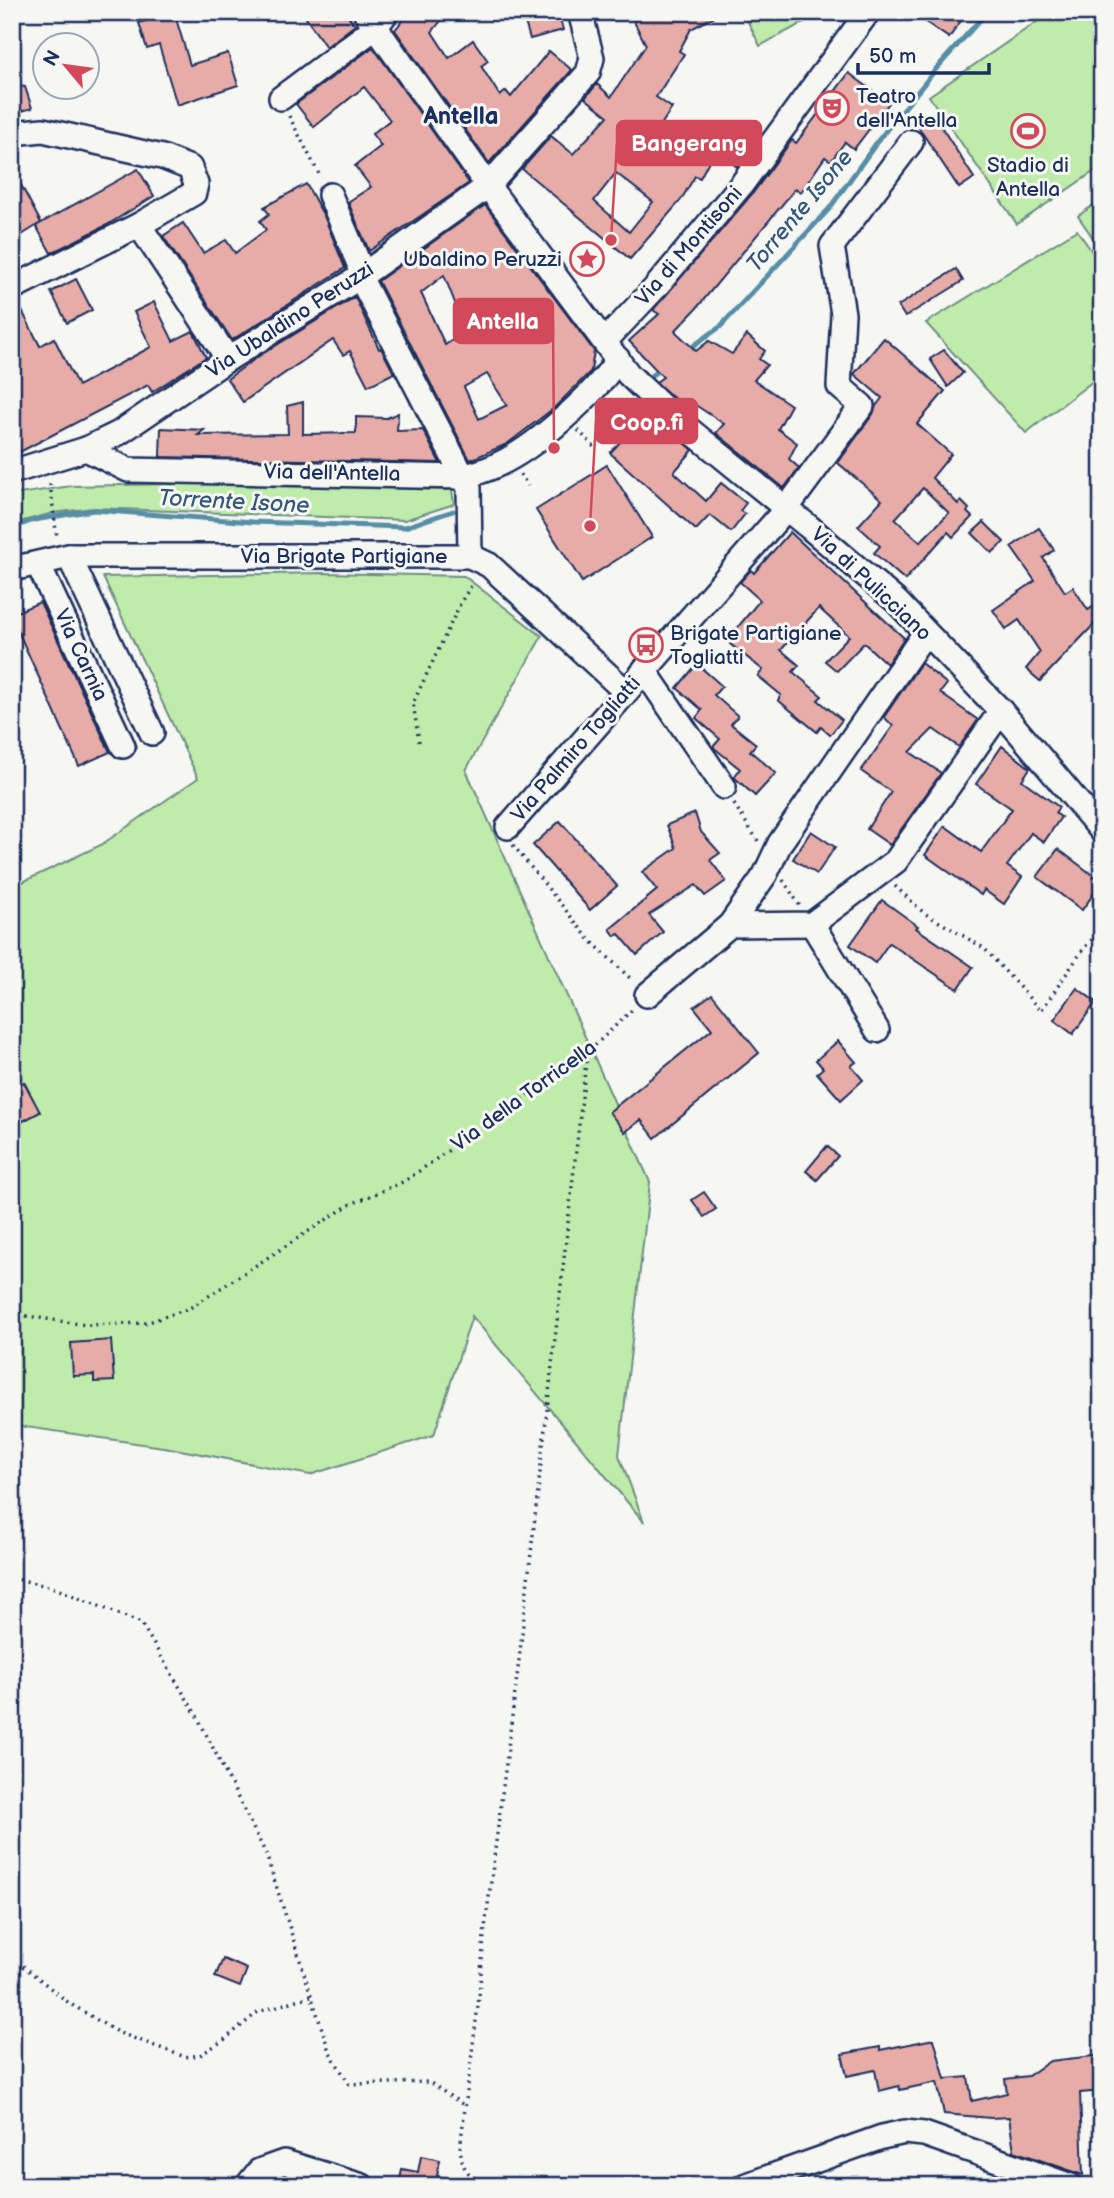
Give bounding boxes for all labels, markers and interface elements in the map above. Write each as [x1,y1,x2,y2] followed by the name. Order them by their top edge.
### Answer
[32,32,102,102] north arrow
[858,32,990,76] scale bar
[869,44,916,69] text: 50 m
[39,47,66,70] text: N
[856,84,957,133] place label: Teatro dell'Antella
[813,89,851,127] theatre icon: Teatro dell'Antella
[423,102,498,131] district label: Antella
[1009,112,1047,150] sports icon: Stadio di Antella
[617,121,761,165] callout: Bangerang
[631,130,747,158] text: Bangerang
[741,144,859,278] water label: Torrente Isone
[987,153,1069,202] place label: Stadio di Antella
[630,181,748,311] street label: Via di Montisoni
[568,240,606,278] place icon: Ubaldino Peruzzi
[403,247,562,272] place label: Ubaldino Peruzzi
[202,257,378,383] street label: Via Ubaldino Peruzzi
[454,299,553,343] callout: Antella
[466,308,539,336] text: Antella
[596,399,697,443] callout: Coop.fi
[610,409,684,437] text: Coop.fi
[263,459,401,487] street label: Via dell'Antella
[158,484,310,520] water label: Torrente Isone
[806,522,936,646] street label: Via di Pulicciano
[241,544,447,569] street label: Via Brigate Partigiane
[49,605,113,705] street label: Via Carnia
[670,621,842,670] place label: Brigate Partigiane Togliatti
[627,626,665,664] bus stop icon: Brigate Partigiane Togliatti
[506,671,646,827] street label: Via Palmiro Togliatti
[447,1035,601,1157] street label: Via della Torricella

